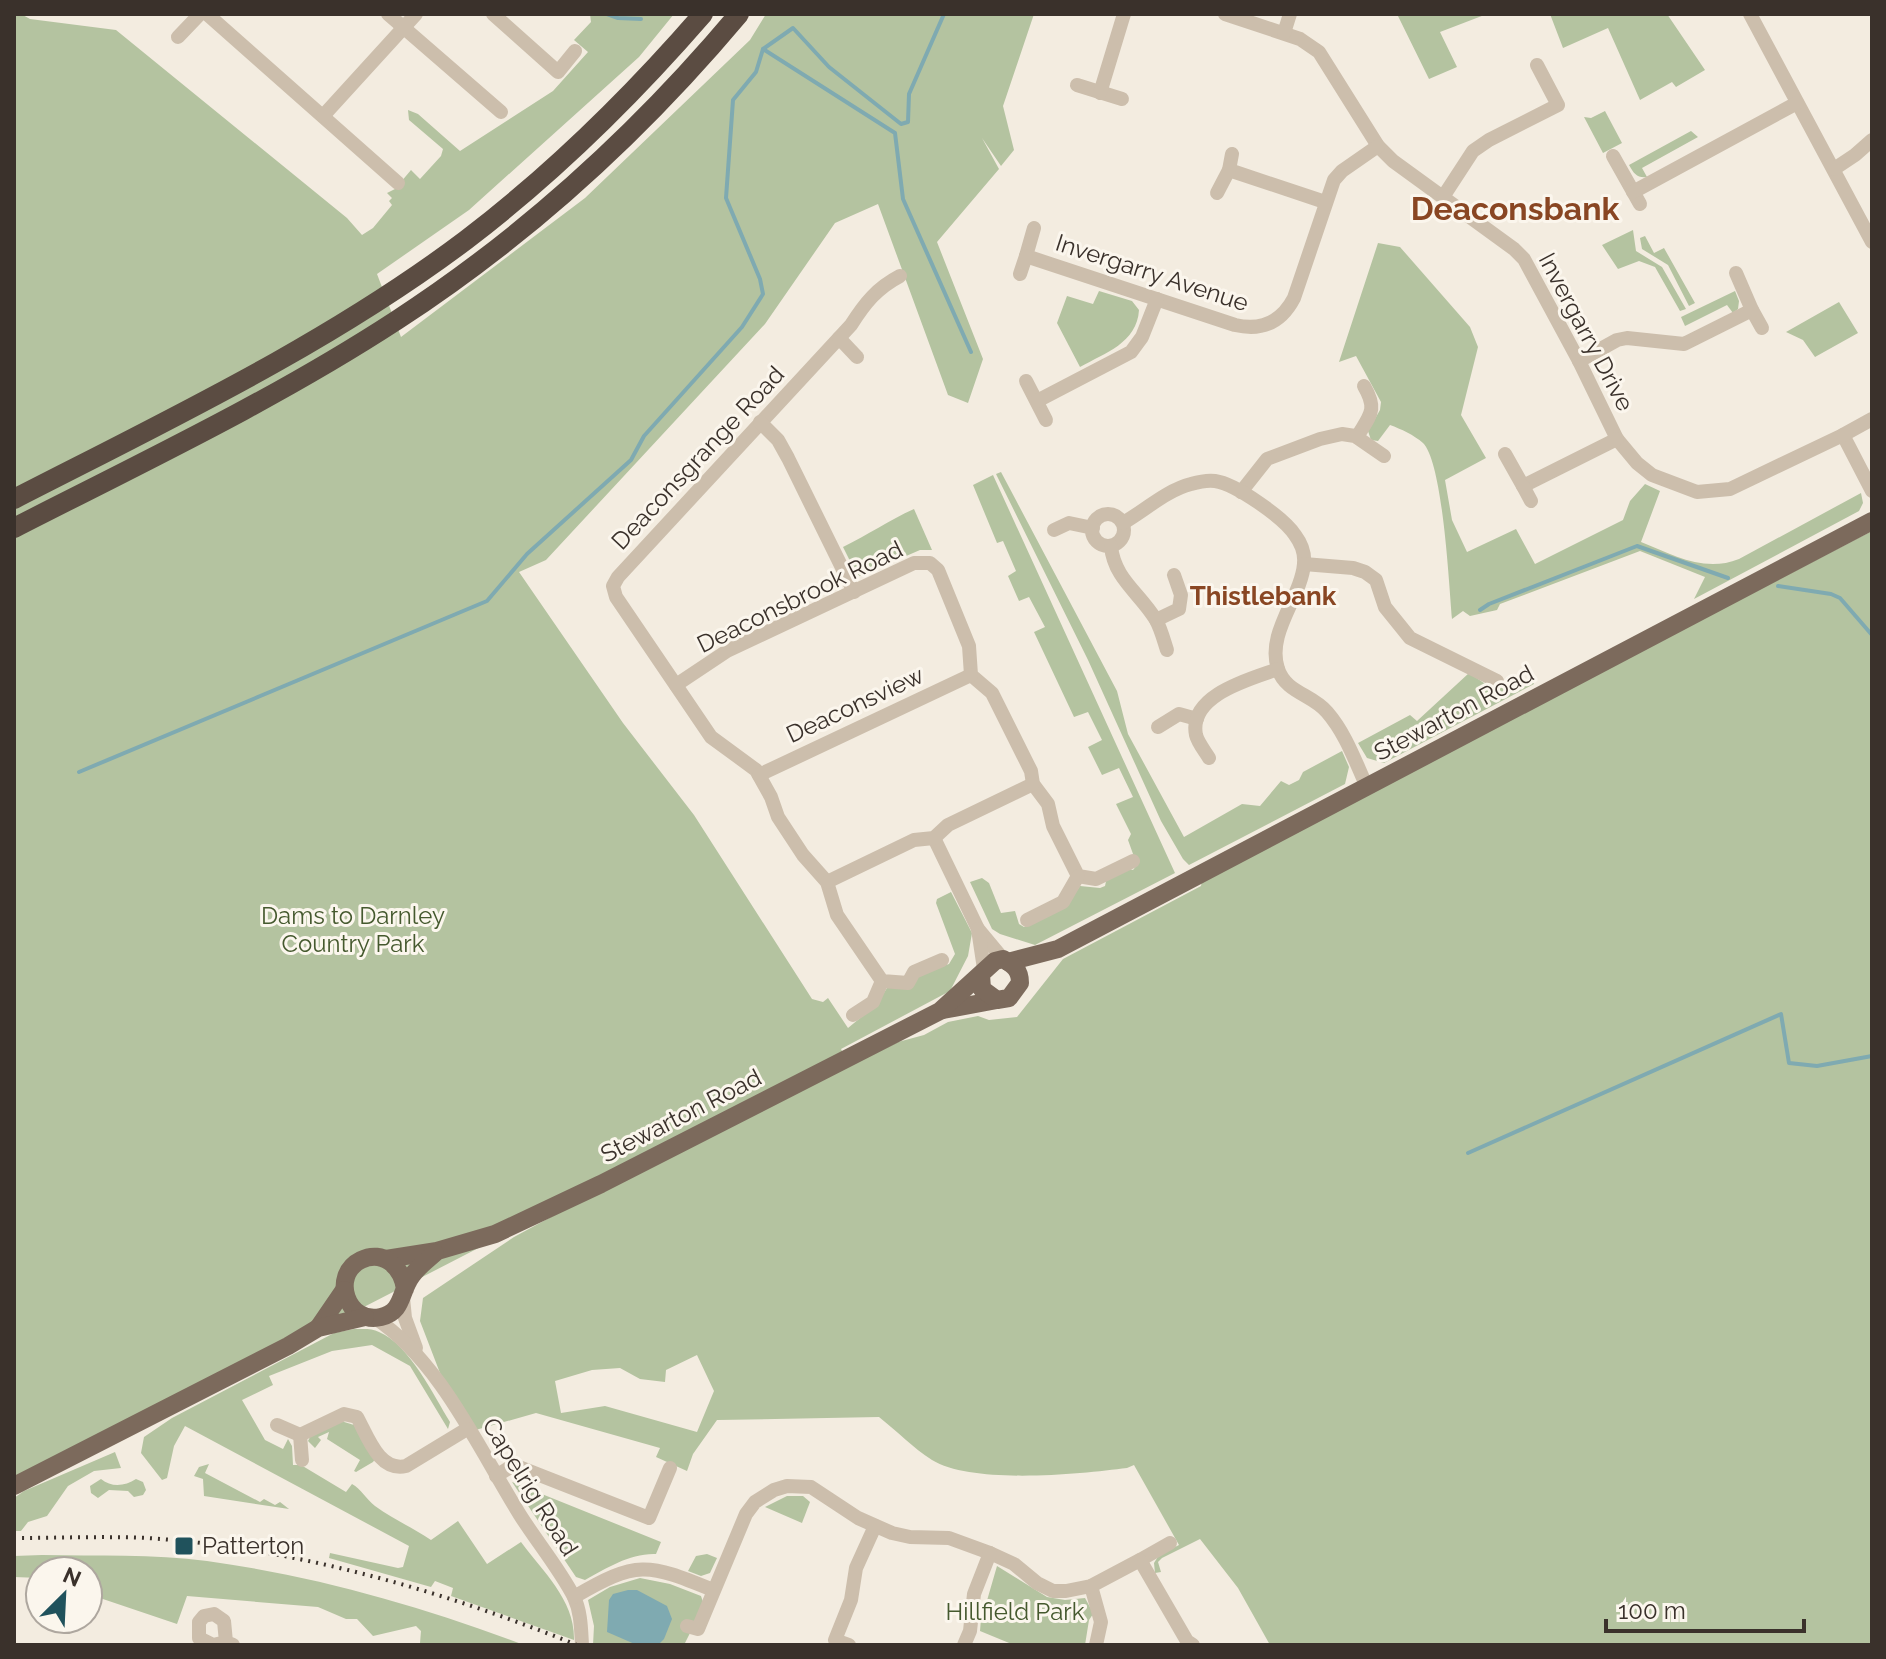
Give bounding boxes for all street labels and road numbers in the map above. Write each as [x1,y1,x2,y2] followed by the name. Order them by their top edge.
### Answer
[1052,228,1252,317] street label: Invergarry Avenue
[1533,248,1640,416] street label: Invergarry Drive
[605,360,790,555] street label: Deaconsgrange Road
[692,534,907,659] street label: Deaconsbrook Road
[1369,658,1538,767] street label: Stewarton Road
[781,660,929,749] street label: Deaconsview
[596,1063,766,1169] street label: Stewarton Road
[476,1412,584,1561] street label: Capelrig Road

